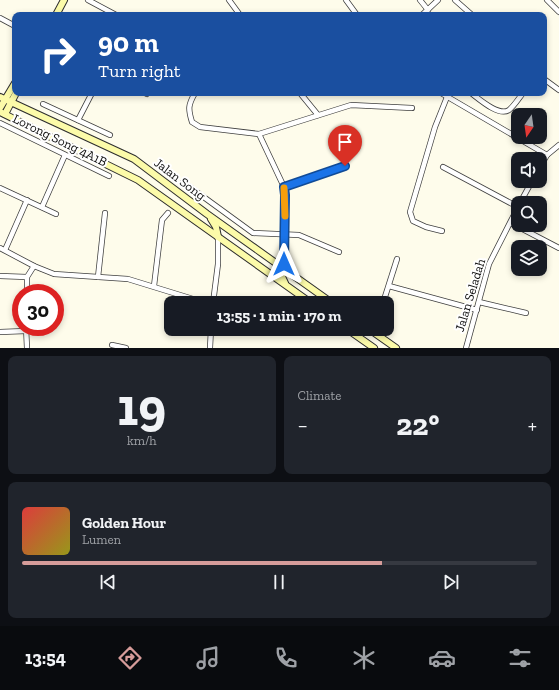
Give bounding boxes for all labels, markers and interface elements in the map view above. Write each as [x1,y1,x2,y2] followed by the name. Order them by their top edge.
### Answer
[98,26,159,59] text: 90 m
[32,28,84,80] icon: right
[98,60,180,82] text: Turn right
[511,108,547,144] north arrow
[511,108,547,276] map controls
[11,111,110,169] street label: Lorong Song 4A1B
[328,125,362,166] pin
[334,131,356,153] icon: arrive
[511,152,547,188] button: sound
[151,155,209,203] street label: Jalan Song
[511,196,547,232] button: search
[511,240,547,276] button: layers
[263,243,305,285] position arrow
[452,256,488,333] street label: Jalan Seladah
[12,284,64,336] speed limit sign: 30
[217,307,341,325] text: 13:55 · 1 min · 170 m
[117,376,166,438] text: 19
[298,388,341,403] text: Climate
[396,407,439,443] text: 22°
[298,412,308,439] text: −
[528,412,537,439] text: +
[127,433,157,448] text: km/h
[82,514,166,532] text: Golden Hour
[82,532,121,547] text: Lumen
[97,571,119,593] icon: previous
[268,571,290,593] icon: pause
[440,571,462,593] icon: next
[116,644,144,672] icon: directions
[194,644,222,672] icon: music
[272,644,300,672] icon: phone
[350,644,378,672] icon: climate
[428,644,456,672] icon: car
[506,644,534,672] icon: filters
[25,647,66,669] text: 13:54

